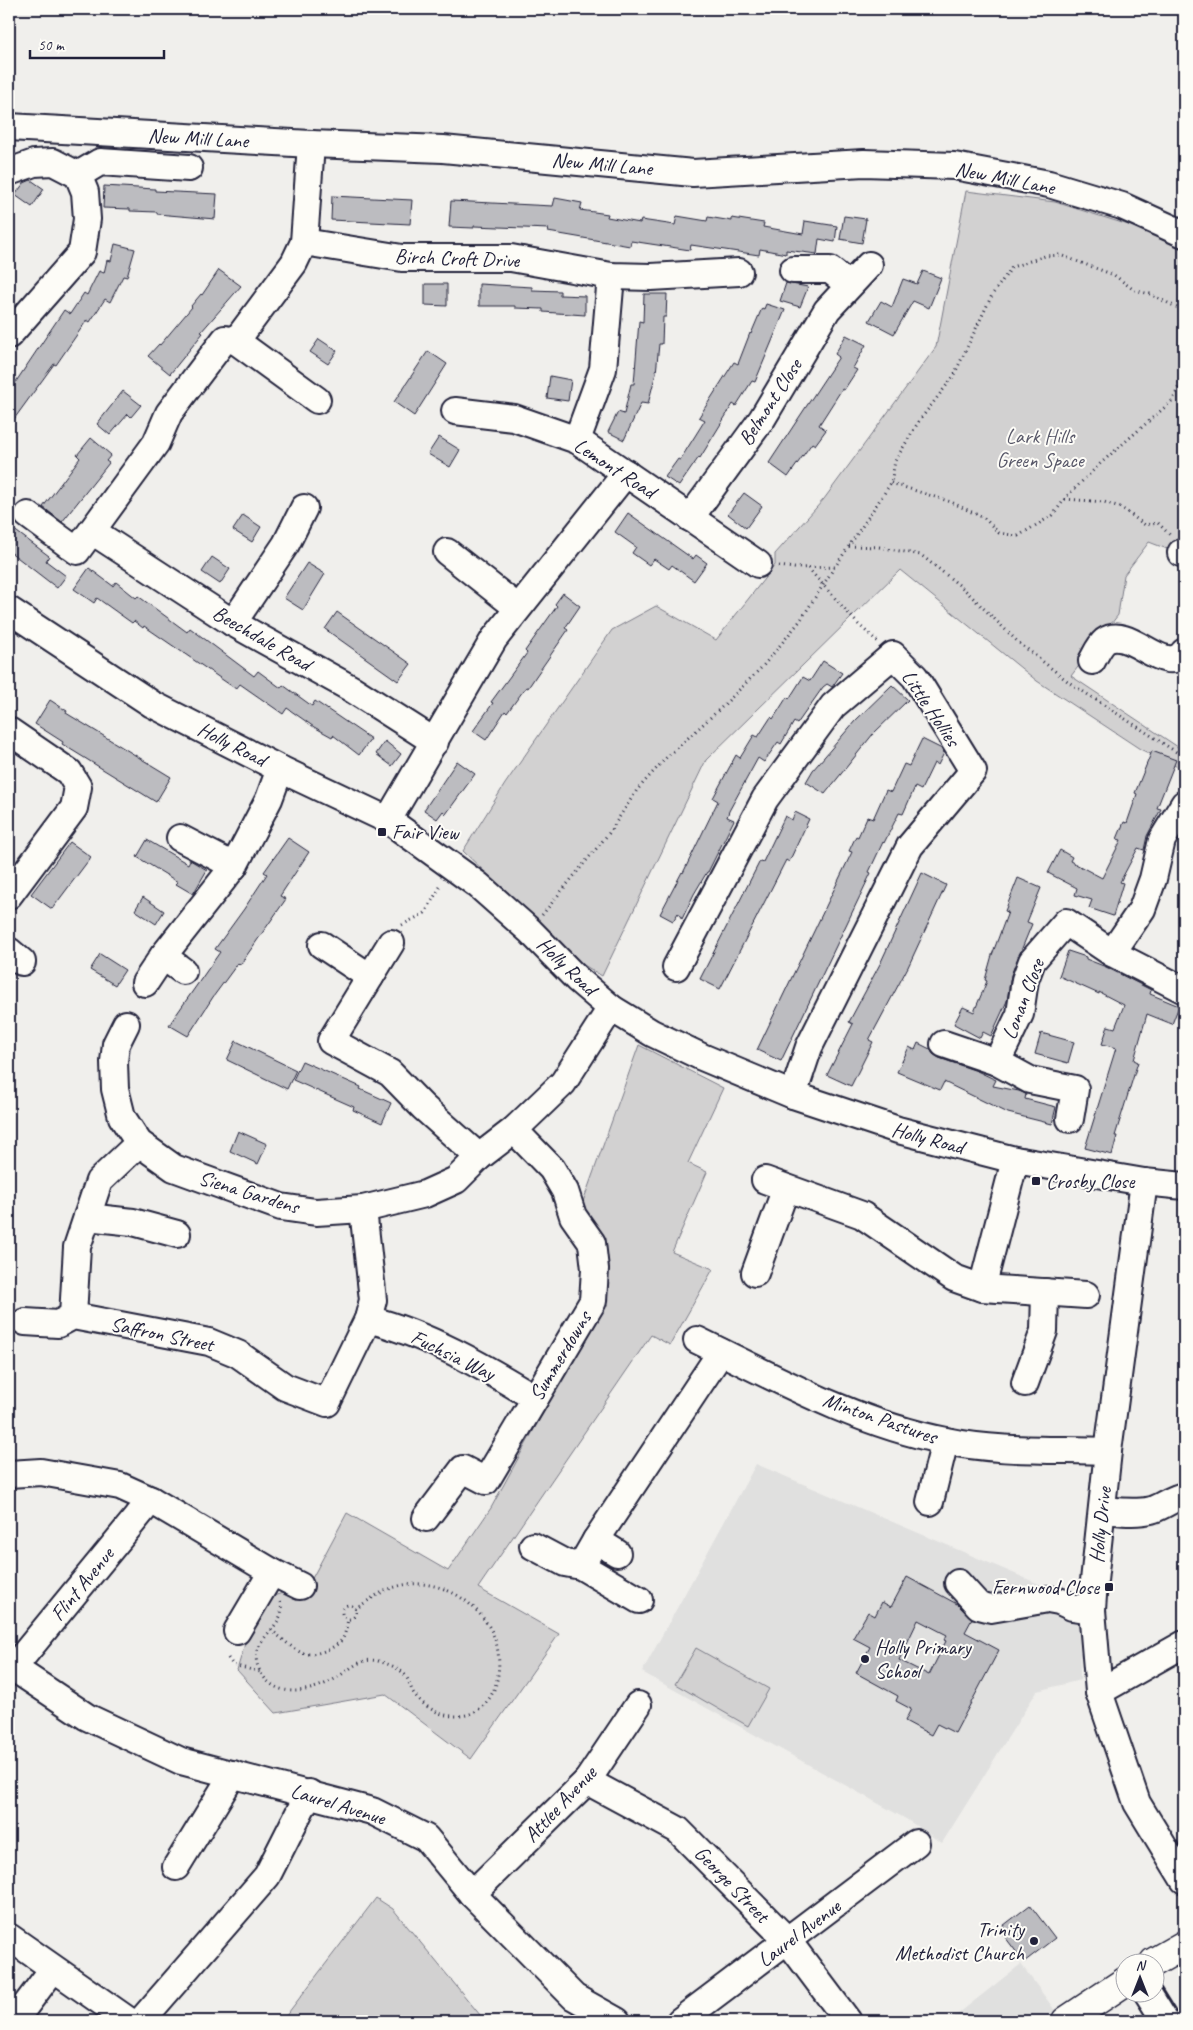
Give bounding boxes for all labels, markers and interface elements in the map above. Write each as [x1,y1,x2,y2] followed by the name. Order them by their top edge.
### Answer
[30,28,164,60] scale bar
[38,36,65,55] text: 50 m
[147,122,251,154] street label: New Mill Lane
[551,147,655,182] street label: New Mill Lane
[953,156,1059,201] street label: New Mill Lane
[394,243,521,273] street label: Birch Croft Drive
[732,352,809,450] street label: Belmont Close
[996,423,1086,473] park label: Lark Hills Green Space
[569,432,664,506] street label: Lemont Road
[208,599,319,678] street label: Beechdale Road
[896,665,967,753] street label: Little Hollies
[193,716,274,774] street label: Holly Road
[392,819,461,845] place label: Fair View
[376,826,388,838] marker: Fair View
[532,931,605,1003] street label: Holly Road
[996,953,1051,1043] street label: Lonan Close
[889,1116,970,1161] street label: Holly Road
[196,1164,304,1220] street label: Siena Gardens
[1046,1168,1135,1194] place label: Crosby Close
[1030,1175,1042,1187] marker: Crosby Close
[523,1305,598,1405] street label: Summerdowns
[108,1310,218,1358] street label: Saffron Street
[407,1324,501,1387] street label: Fuchsia Way
[820,1386,942,1450] street label: Minton Pastures
[1083,1485,1117,1564] street label: Holly Drive
[44,1540,121,1626] street label: Flint Avenue
[992,1574,1100,1600] place label: Fernwood Close
[1103,1581,1115,1593] marker: Fernwood Close
[875,1634,972,1684] place label: Holly Primary School
[859,1653,871,1665] marker: Holly Primary School
[518,1760,603,1848] street label: Attlee Avenue
[288,1777,389,1831] street label: Laurel Avenue
[689,1840,776,1929] street label: George Street
[752,1893,847,1973] street label: Laurel Avenue
[895,1916,1026,1966] place label: Trinity Methodist Church
[1028,1935,1040,1947] marker: Trinity Methodist Church
[1116,1952,1166,2002] north arrow
[1136,1957,1147,1974] text: N

